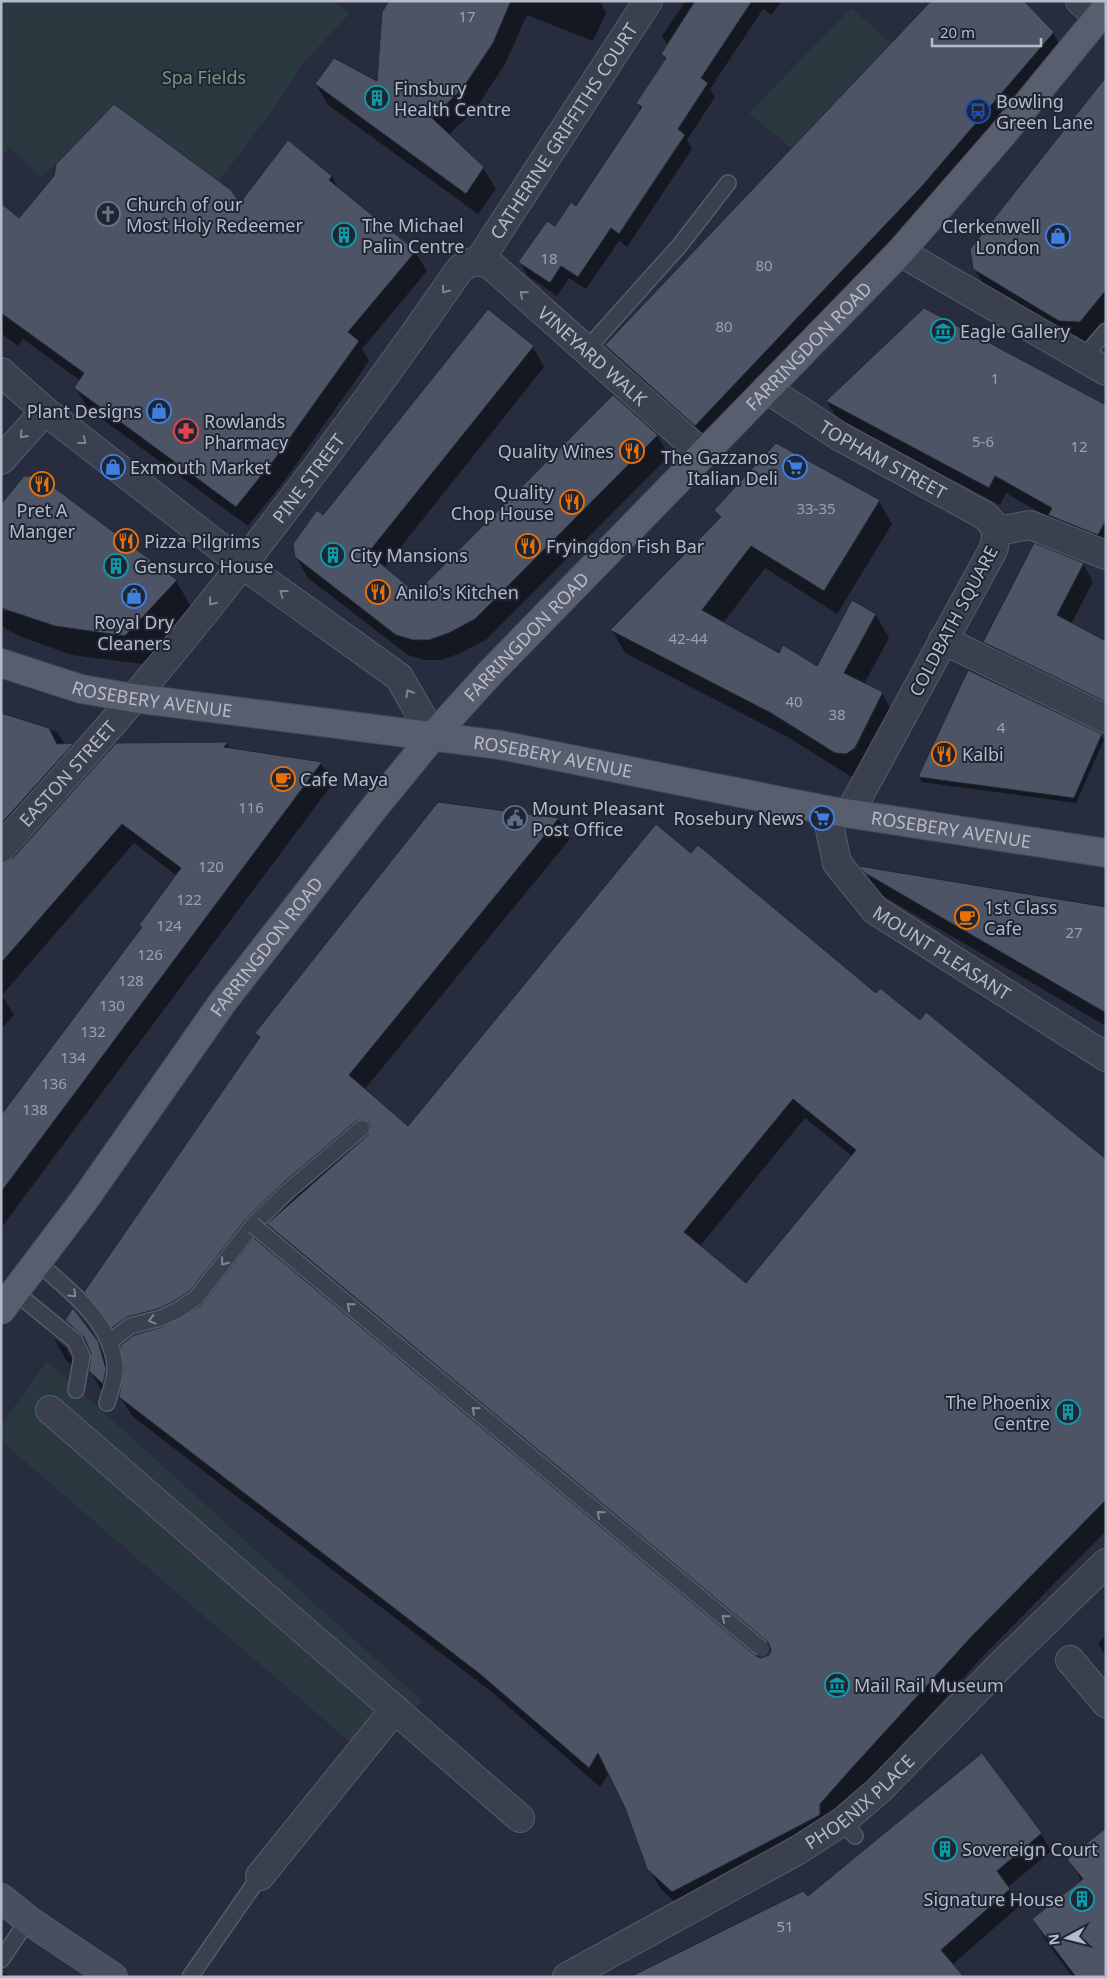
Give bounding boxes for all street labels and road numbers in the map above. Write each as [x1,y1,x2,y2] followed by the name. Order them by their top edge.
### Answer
[484,18,643,244] street label: CATHERINE GRIFFITHS COURT
[740,276,877,416] street label: FARRINGDON ROAD
[533,301,653,411] street label: VINEYARD WALK
[815,415,951,504] street label: TOPHAM STREET
[267,429,350,528] street label: PINE STREET
[903,542,1003,700] street label: COLDBATH SQUARE
[458,567,594,706] street label: FARRINGDON ROAD
[69,675,234,723] street label: ROSEBERY AVENUE
[14,715,121,832] street label: EASTON STREET
[472,730,635,783] street label: ROSEBERY AVENUE
[870,805,1033,853] street label: ROSEBERY AVENUE
[204,872,328,1021] street label: FARRINGDON ROAD
[869,900,1015,1005] street label: MOUNT PLEASANT
[800,1749,919,1855] street label: PHOENIX PLACE

